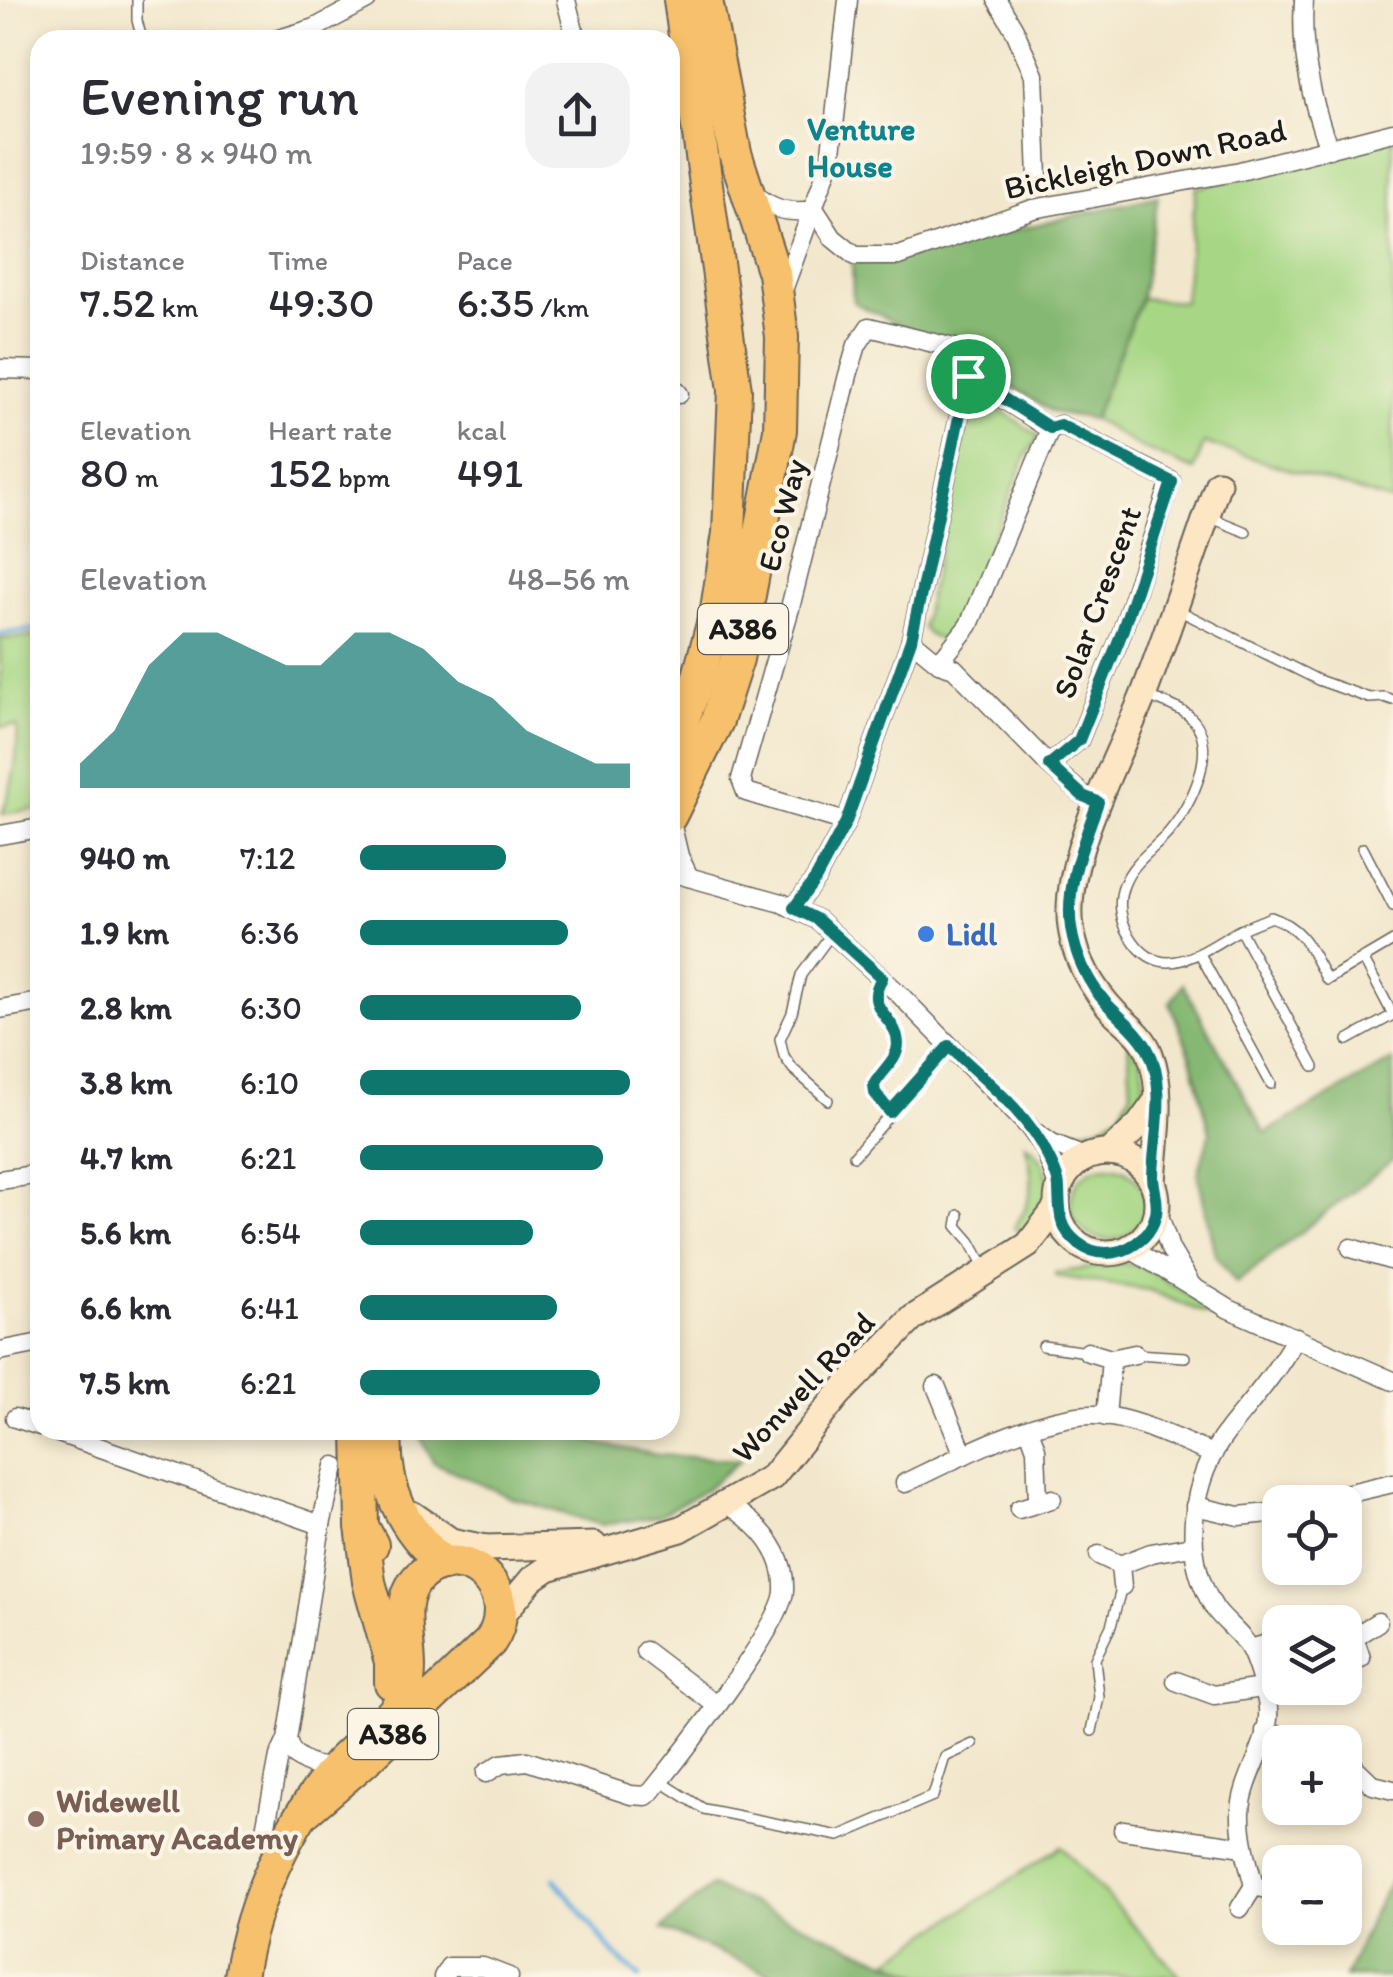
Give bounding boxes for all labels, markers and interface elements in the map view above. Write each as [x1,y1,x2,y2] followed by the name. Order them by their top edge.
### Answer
[80,63,359,129] text: Evening run
[525,63,630,168] button: share
[807,110,915,185] place label: Venture House
[1001,111,1289,207] street label: Bickleigh Down Road
[80,134,312,172] text: 19:59 · 8 × 940 m
[776,136,798,158] marker: Venture House
[80,243,185,277] text: Distance
[268,243,328,277] text: Time
[457,243,513,277] text: Pace
[80,277,155,328] text: 7.52
[268,277,375,328] text: 49:30
[457,277,534,328] text: 6:35
[155,290,199,324] text: km
[534,290,589,324] text: /km
[926,334,1011,419] pin
[941,349,996,404] icon: arrive
[80,413,191,447] text: Elevation
[268,413,392,447] text: Heart rate
[457,413,506,447] text: kcal
[80,447,129,498] text: 80
[268,447,332,498] text: 152
[457,447,523,498] text: 491
[750,455,814,575] street label: Eco Way
[129,460,159,494] text: m
[332,460,390,494] text: bpm
[1045,501,1149,703] street label: Solar Crescent
[80,560,207,598] text: Elevation
[508,560,630,598] text: 48–56 m
[698,604,788,654] road number: A386
[80,839,170,877] text: 940 m
[240,839,295,877] text: 7:12
[80,914,169,952] text: 1.9 km
[240,914,299,952] text: 6:36
[946,915,998,953] place label: Lidl
[915,923,937,945] marker: Lidl
[80,989,172,1027] text: 2.8 km
[240,989,302,1027] text: 6:30
[80,1064,172,1102] text: 3.8 km
[240,1064,299,1102] text: 6:10
[80,1139,172,1177] text: 4.7 km
[240,1139,296,1177] text: 6:21
[80,1214,171,1252] text: 5.6 km
[240,1214,301,1252] text: 6:54
[80,1289,171,1327] text: 6.6 km
[240,1289,299,1327] text: 6:41
[723,1304,883,1470] street label: Wonwell Road
[80,1364,170,1402] text: 7.5 km
[240,1364,296,1402] text: 6:21
[1262,1485,1362,1945] map controls
[1262,1485,1362,1585] button: locate
[1262,1605,1362,1705] button: layers
[348,1709,438,1759] road number: A386
[1262,1725,1362,1825] button: +
[56,1782,299,1857] place label: Widewell Primary Academy
[25,1808,47,1830] marker: Widewell Primary Academy
[1262,1845,1362,1945] button: −

